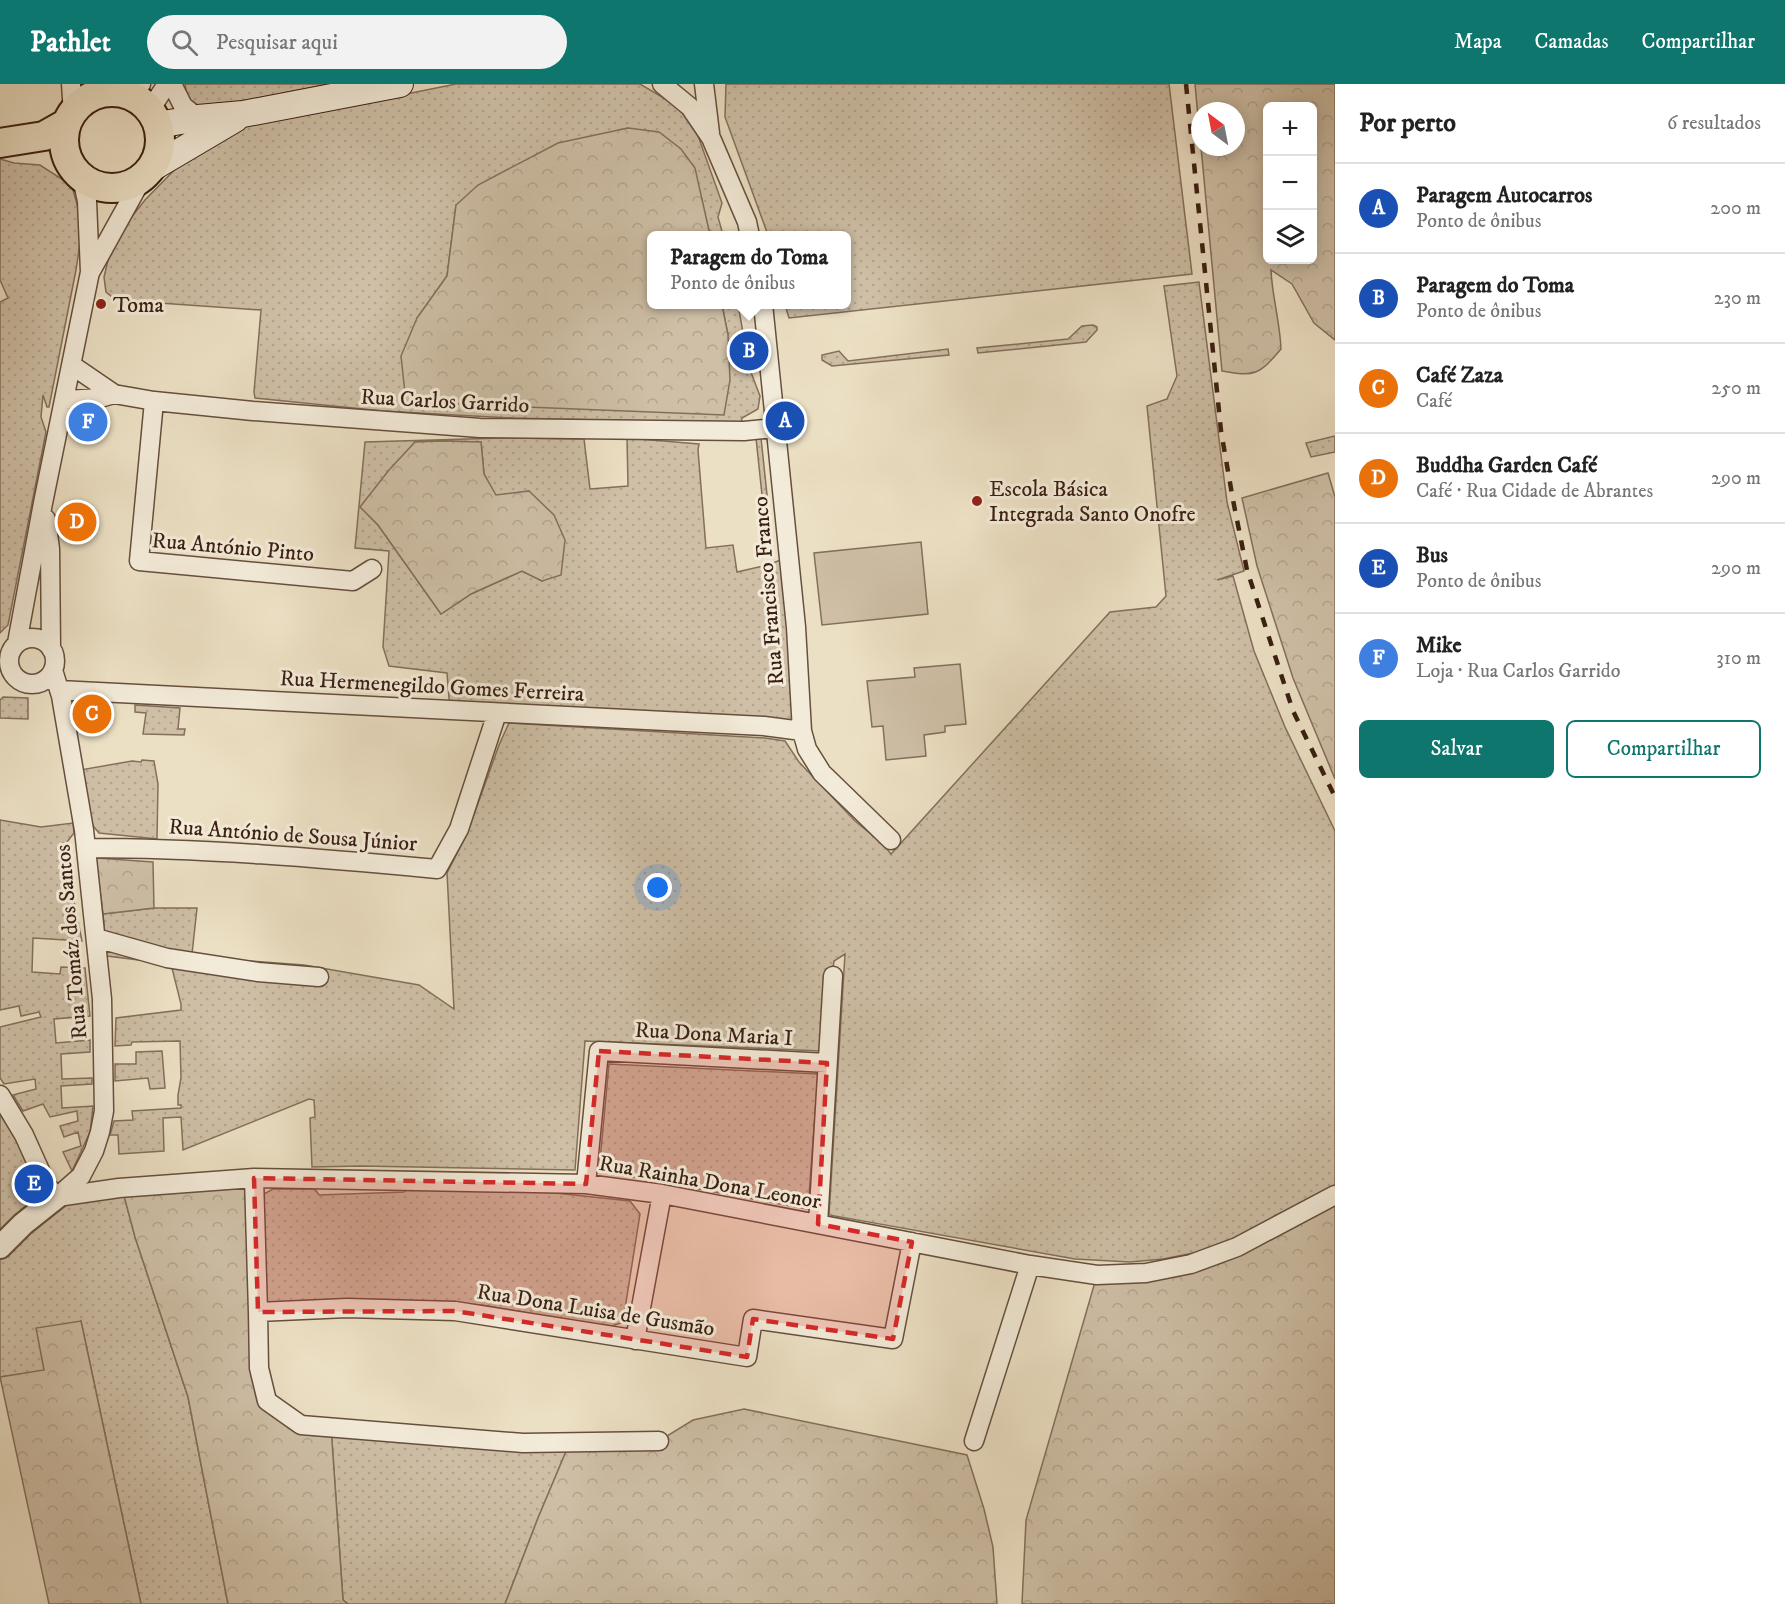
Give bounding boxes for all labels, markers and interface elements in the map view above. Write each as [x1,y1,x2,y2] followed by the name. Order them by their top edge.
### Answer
[147,15,567,69] search box
[30,25,111,60] text: Pathlet
[168,26,201,59] icon: search
[216,29,338,56] text: Pesquisar aqui
[1454,29,1502,55] text: Mapa
[1535,29,1609,55] text: Camadas
[1642,29,1755,55] text: Compartilhar
[1191,102,1245,156] north arrow
[1263,102,1317,264] map controls
[1263,102,1317,156] button: +
[1359,107,1456,140] text: Por perto
[1667,111,1761,136] text: 6 resultados
[1263,156,1317,210] button: −
[1416,182,1592,209] text: Paragem Autocarros
[1372,196,1385,221] text: A
[1710,196,1761,221] text: 200 m
[1416,209,1541,234] text: Ponto de ônibus
[1263,210,1317,264] button: layers
[647,231,851,309] popup
[670,244,828,271] text: Paragem do Toma
[670,271,795,296] text: Ponto de ônibus
[1416,272,1574,299] text: Paragem do Toma
[1372,286,1385,311] text: B
[1714,286,1761,311] text: 230 m
[113,292,165,319] place label: Toma
[94,297,108,311] marker: Toma
[1416,299,1541,324] text: Ponto de ônibus
[730,328,768,374] pin: B
[1416,362,1503,389] text: Café Zaza
[1372,376,1385,401] text: C
[1711,376,1761,401] text: 250 m
[360,384,530,419] street label: Rua Carlos Garrido
[1416,389,1452,414] text: Café
[766,398,804,444] pin: A
[68,400,107,444] pin: F
[1416,452,1597,479] text: Buddha Garden Café
[1371,466,1386,491] text: D
[1711,466,1761,491] text: 290 m
[989,476,1196,528] place label: Escola Básica Integrada Santo Onofre
[1416,479,1653,504] text: Café · Rua Cidade de Abrantes
[970,494,984,508] marker: Escola Básica Integrada Santo Onofre
[747,495,790,686] street label: Rua Francisco Franco
[58,500,97,544] pin: D
[151,527,315,568] street label: Rua António Pinto
[1416,542,1448,569] text: Bus
[1371,556,1386,581] text: E
[1711,556,1761,581] text: 290 m
[1416,569,1541,594] text: Ponto de ônibus
[1416,632,1462,659] text: Mike
[1372,646,1385,671] text: F
[1716,646,1761,671] text: 310 m
[1416,659,1621,684] text: Loja · Rua Carlos Garrido
[279,665,585,708] street label: Rua Hermenegildo Gomes Ferreira
[72,692,112,736] pin: C
[1359,720,1554,778] button: Salvar
[1566,720,1761,778] button: Compartilhar
[168,813,419,858] street label: Rua António de Sousa Júnior
[50,843,93,1040] street label: Rua Tomáz dos Santos
[643,873,672,902] your location
[634,1017,794,1052] street label: Rua Dona Maria I
[597,1150,823,1215] street label: Rua Rainha Dona Leonor
[15,1162,54,1206] pin: E
[475,1278,717,1343] street label: Rua Dona Luisa de Gusmão

